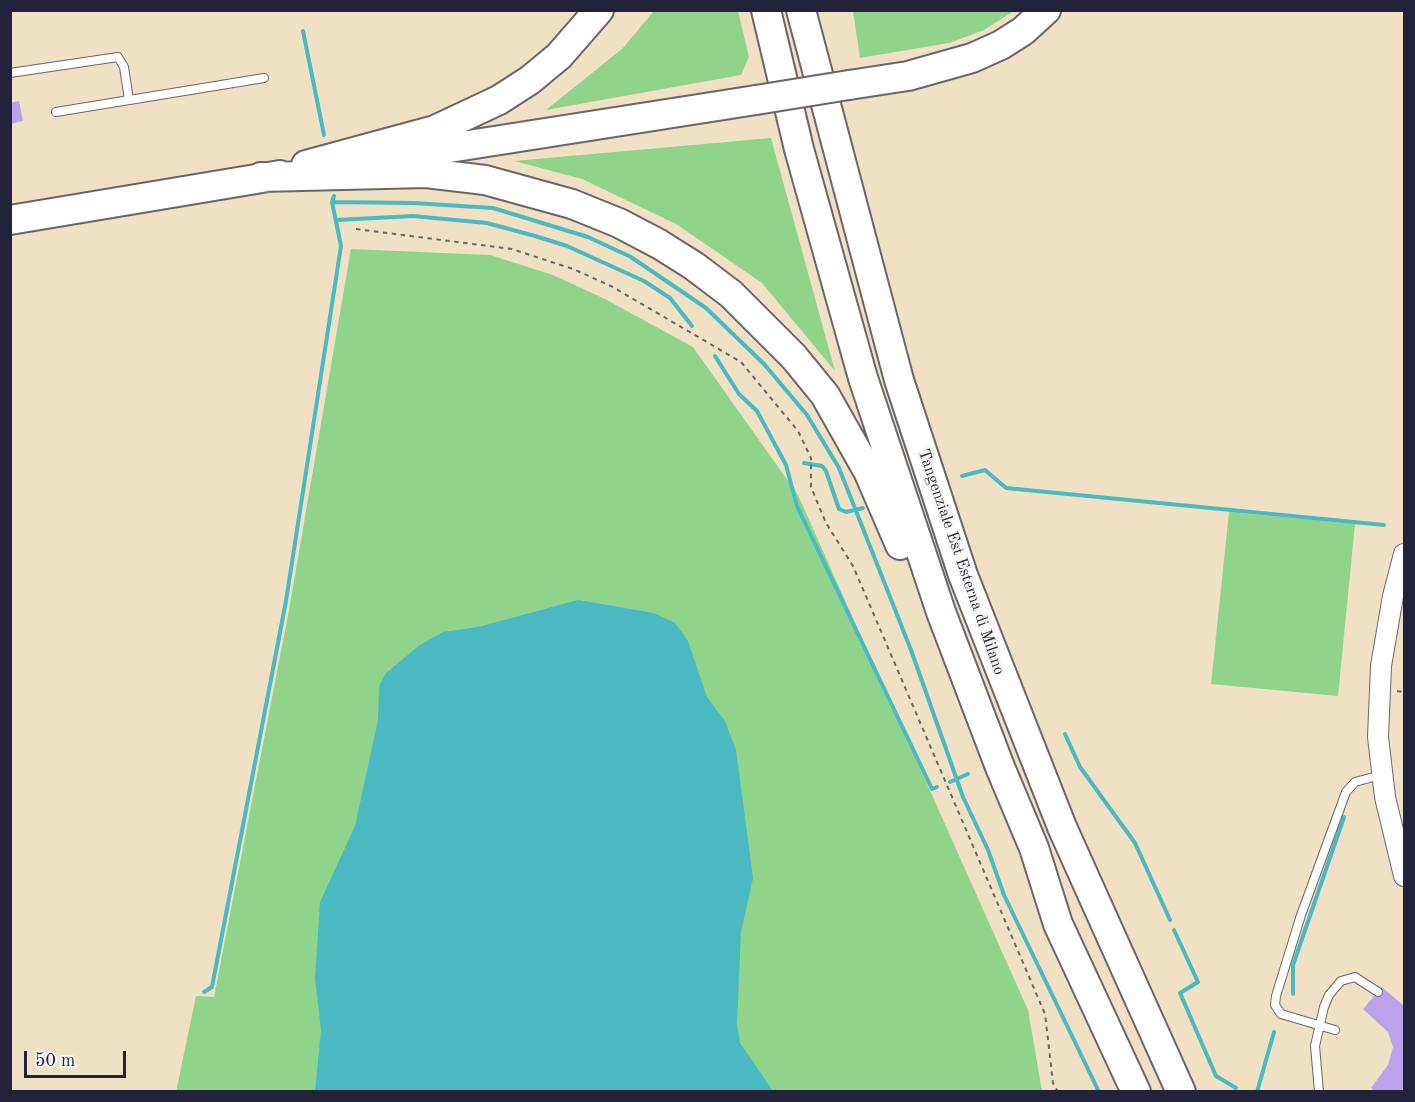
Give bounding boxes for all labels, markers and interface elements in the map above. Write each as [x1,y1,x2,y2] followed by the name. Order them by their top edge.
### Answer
[913,447,1009,677] street label: Tangenziale Est Esterna di Milano
[27,1039,129,1077] scale bar
[35,1052,75,1070] text: 50 m

